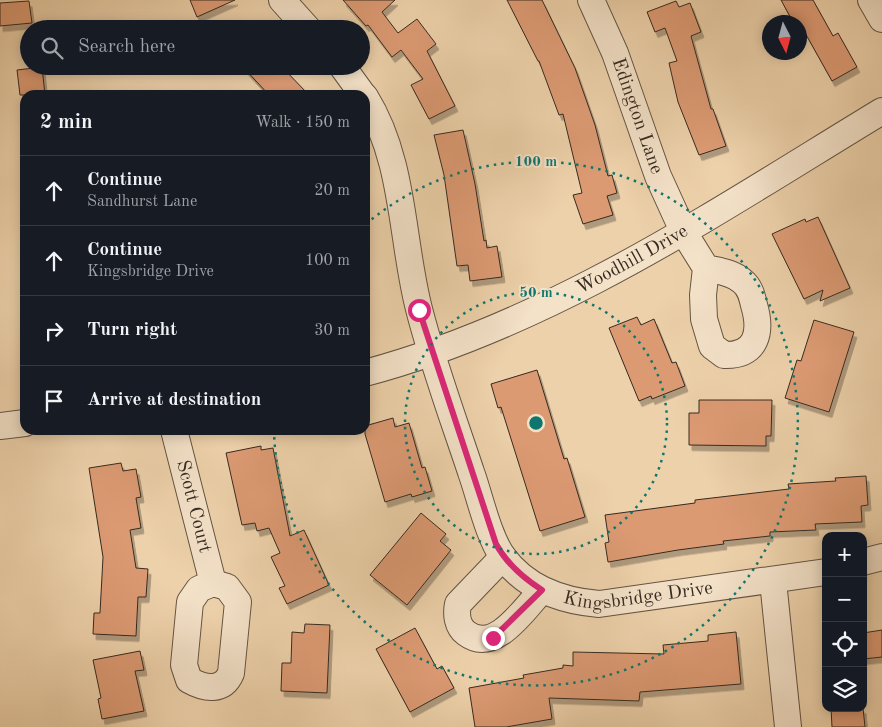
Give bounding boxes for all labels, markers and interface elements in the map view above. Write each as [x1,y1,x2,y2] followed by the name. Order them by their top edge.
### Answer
[762,15,807,60] north arrow
[20,20,370,75] search box
[38,34,66,62] icon: search
[78,38,175,57] text: Search here
[608,56,666,177] street label: Edington Lane
[40,112,93,133] text: 2 min
[255,115,350,131] text: Walk · 150 m
[515,155,557,170] text: 100 m
[87,171,162,190] text: Continue
[40,177,68,205] icon: ahead
[314,183,350,199] text: 20 m
[87,194,197,210] text: Sandhurst Lane
[573,222,691,298] street label: Woodhill Drive
[87,241,162,260] text: Continue
[40,247,68,275] icon: ahead
[305,253,350,269] text: 100 m
[87,264,214,280] text: Kingsbridge Drive
[519,286,553,301] text: 50 m
[408,299,431,322] route start
[40,317,68,345] icon: right
[87,321,177,340] text: Turn right
[314,323,350,339] text: 30 m
[40,387,68,415] icon: arrive
[87,391,261,410] text: Arrive at destination
[527,414,545,432] centre of rings
[173,458,214,555] street label: Scott Court
[822,532,867,712] map controls
[822,532,867,577] button: +
[822,577,867,622] button: −
[561,579,714,614] street label: Kingsbridge Drive
[822,622,867,667] button: locate
[482,627,505,650] route end
[822,667,867,712] button: layers

